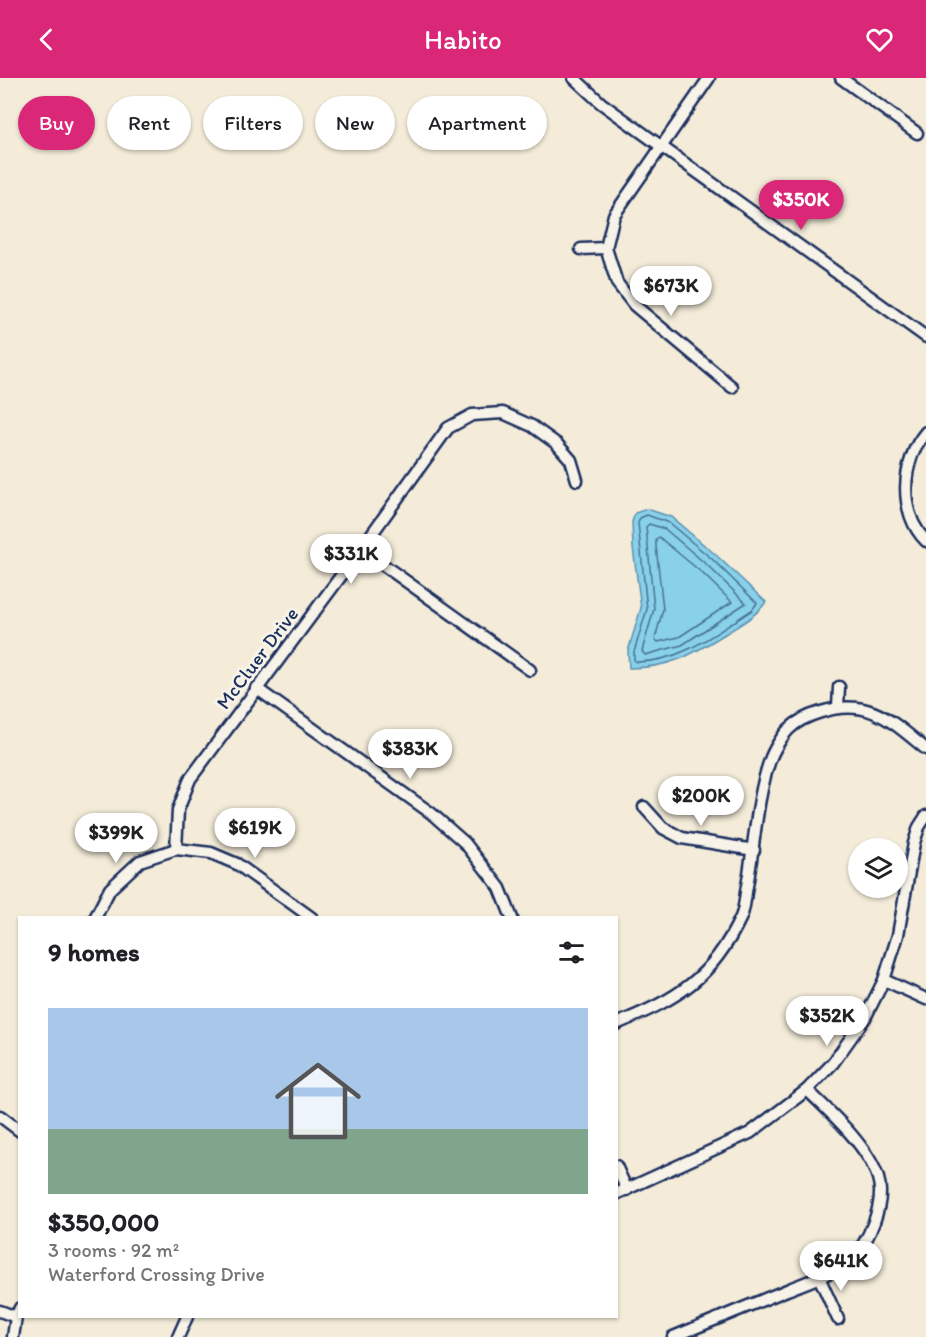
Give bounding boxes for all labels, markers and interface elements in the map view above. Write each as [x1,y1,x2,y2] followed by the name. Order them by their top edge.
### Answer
[30,23,63,56] icon: back
[424,23,502,56] text: Habito
[863,23,896,56] icon: heart
[18,96,95,150] chip: Buy
[107,96,191,150] chip: Rent
[203,96,303,150] chip: Filters
[315,96,395,150] chip: New
[407,96,547,150] chip: Apartment
[759,180,843,231] pin: $350K
[773,187,829,211] text: $350K
[629,266,713,317] pin: $673K
[644,273,698,297] text: $673K
[309,534,393,585] pin: $331K
[324,541,378,565] text: $331K
[211,602,303,714] street label: McCluer Drive
[368,729,452,780] pin: $383K
[382,736,438,760] text: $383K
[659,776,743,827] pin: $200K
[672,783,730,807] text: $200K
[213,808,297,859] pin: $619K
[74,813,158,864] pin: $399K
[228,815,282,839] text: $619K
[89,820,143,844] text: $399K
[848,838,908,898] map controls
[848,838,908,898] button: layers
[48,936,140,968] text: 9 homes
[555,936,588,969] icon: filters
[785,996,869,1047] pin: $352K
[800,1003,854,1027] text: $352K
[264,1047,372,1155] icon: home
[48,1206,159,1238] text: $350,000
[48,1238,179,1262] text: 3 rooms · 92 m²
[799,1241,883,1292] pin: $641K
[814,1248,868,1272] text: $641K
[48,1262,265,1286] text: Waterford Crossing Drive

